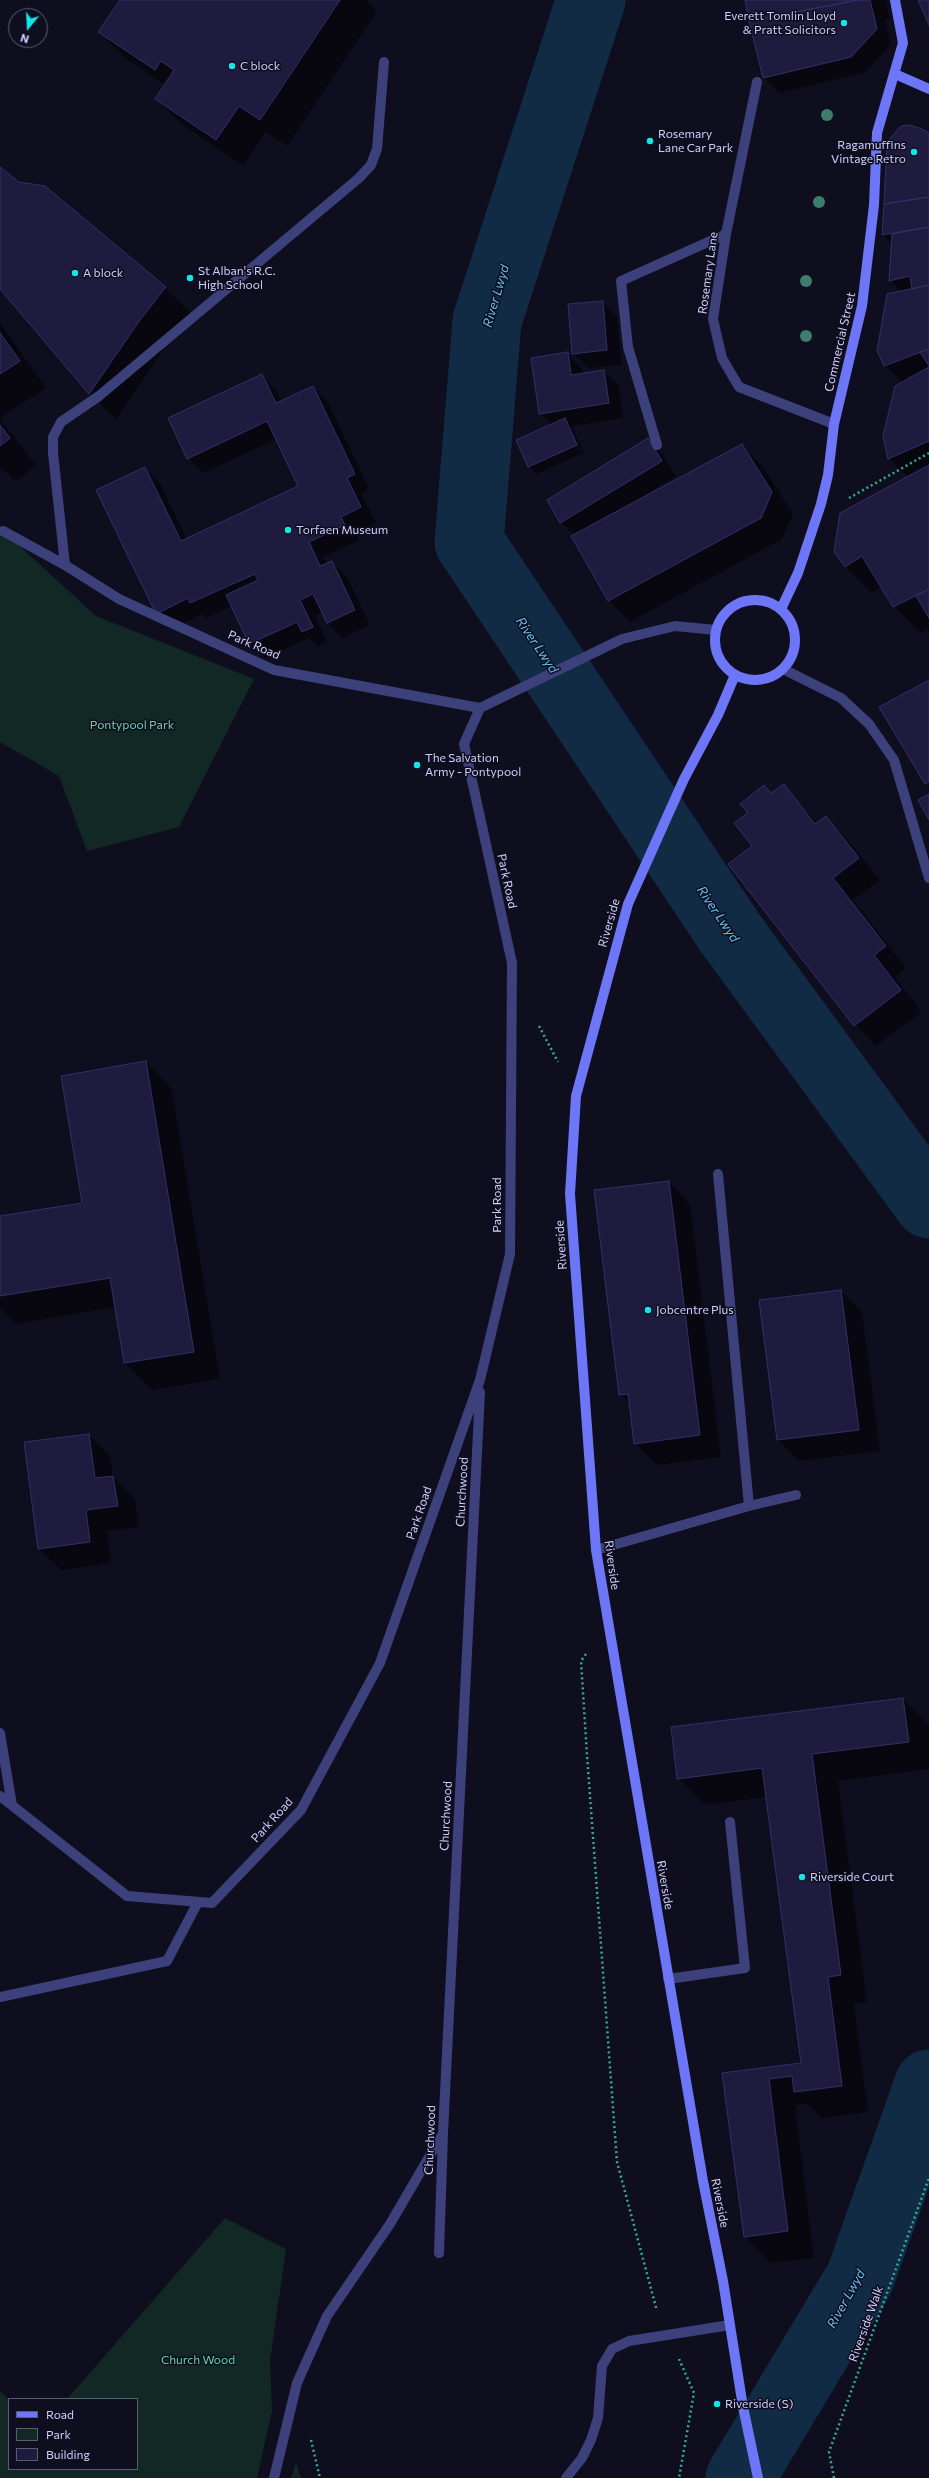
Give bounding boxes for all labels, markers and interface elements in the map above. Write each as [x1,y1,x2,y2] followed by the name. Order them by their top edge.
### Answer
[8,8,48,48] north arrow
[724,9,836,37] place label: Everett Tomlin Lloyd & Pratt Solicitors
[839,18,849,28] marker: Everett Tomlin Lloyd & Pratt Solicitors
[19,31,30,46] text: N
[240,59,280,73] place label: C block
[227,61,237,71] marker: C block
[658,127,733,155] place label: Rosemary Lane Car Park
[645,136,655,146] marker: Rosemary Lane Car Park
[831,138,906,166] place label: Ragamuffins Vintage Retro
[909,147,919,157] marker: Ragamuffins Vintage Retro
[695,231,721,315] street label: Rosemary Lane
[480,263,512,329] water label: River Lwyd
[198,264,275,292] place label: St Alban's R.C. High School
[83,266,123,280] place label: A block
[70,268,80,278] marker: A block
[185,273,195,283] marker: St Alban's R.C. High School
[822,291,858,393] street label: Commercial Street
[296,523,388,537] place label: Torfaen Museum
[283,525,293,535] marker: Torfaen Museum
[512,614,562,676] water label: River Lwyd
[226,628,282,662] street label: Park Road
[90,718,174,732] park label: Pontypool Park
[425,751,521,779] place label: The Salvation Army - Pontypool
[412,760,422,770] marker: The Salvation Army - Pontypool
[494,852,520,910] street label: Park Road
[693,883,743,945] water label: River Lwyd
[595,897,623,949] street label: Riverside
[490,1177,504,1233] street label: Park Road
[552,1220,570,1270] street label: Riverside
[656,1303,734,1317] place label: Jobcentre Plus
[643,1305,653,1315] marker: Jobcentre Plus
[453,1457,471,1527] street label: Churchwood
[403,1484,435,1542] street label: Park Road
[601,1539,623,1591] street label: Riverside
[437,1781,455,1851] street label: Churchwood
[248,1795,296,1845] street label: Park Road
[654,1859,676,1911] street label: Riverside
[810,1870,894,1884] place label: Riverside Court
[797,1872,807,1882] marker: Riverside Court
[422,2105,438,2175] street label: Churchwood
[708,2177,732,2229] street label: Riverside
[824,2267,868,2331] water label: River Lwyd
[846,2284,886,2364] street label: Riverside Walk
[161,2353,235,2367] park label: Church Wood
[725,2397,793,2411] place label: Riverside (S)
[8,2398,138,2470] legend
[712,2399,722,2409] marker: Riverside (S)
[46,2407,74,2421] text: Road
[46,2427,71,2441] text: Park
[46,2447,90,2461] text: Building

